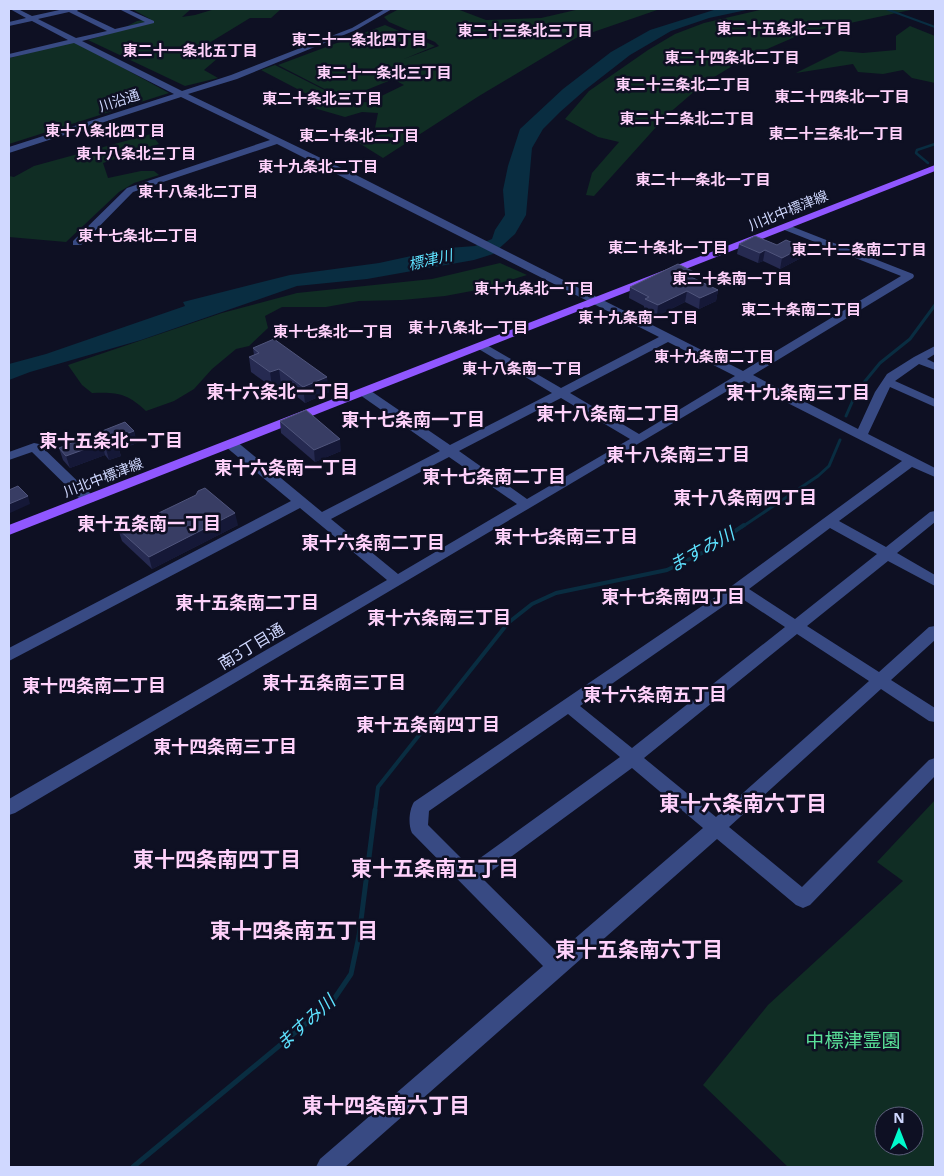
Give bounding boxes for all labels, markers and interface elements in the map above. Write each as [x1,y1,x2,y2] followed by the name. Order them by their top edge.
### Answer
[716,18,852,38] district label: 東二十五条北二丁目
[457,20,593,40] district label: 東二十三条北三丁目
[291,29,427,49] district label: 東二十一条北四丁目
[122,40,258,60] district label: 東二十一条北五丁目
[664,47,800,67] district label: 東二十四条北二丁目
[316,62,452,82] district label: 東二十一条北三丁目
[615,74,751,94] district label: 東二十三条北二丁目
[96,84,142,116] street label: 川沿通
[774,86,910,106] district label: 東二十四条北一丁目
[262,88,382,108] district label: 東二十条北三丁目
[619,108,755,128] district label: 東二十二条北二丁目
[45,120,165,140] district label: 東十八条北四丁目
[768,123,904,143] district label: 東二十三条北一丁目
[299,125,419,145] district label: 東二十条北二丁目
[76,143,196,163] district label: 東十八条北三丁目
[258,156,378,176] district label: 東十九条北二丁目
[635,169,771,189] district label: 東二十一条北一丁目
[138,181,258,201] district label: 東十八条北二丁目
[745,185,831,235] street label: 川北中標津線
[78,225,198,245] district label: 東十七条北二丁目
[608,237,728,257] district label: 東二十条北一丁目
[791,239,927,259] district label: 東二十二条南二丁目
[406,244,456,274] water label: 標津川
[672,268,792,288] district label: 東二十条南一丁目
[474,278,594,298] district label: 東十九条北一丁目
[741,299,861,319] district label: 東二十条南二丁目
[578,307,698,327] district label: 東十九条南一丁目
[408,317,528,337] district label: 東十八条北一丁目
[273,321,393,341] district label: 東十七条北一丁目
[654,346,774,366] district label: 東十九条南二丁目
[462,358,582,378] district label: 東十八条南一丁目
[206,379,350,403] district label: 東十六条北一丁目
[726,380,870,404] district label: 東十九条南三丁目
[536,401,680,425] district label: 東十八条南二丁目
[341,407,485,431] district label: 東十七条南一丁目
[39,428,183,452] district label: 東十五条北一丁目
[606,442,750,466] district label: 東十八条南三丁目
[60,453,146,501] street label: 川北中標津線
[214,455,358,479] district label: 東十六条南一丁目
[422,464,566,488] district label: 東十七条南二丁目
[673,485,817,509] district label: 東十八条南四丁目
[77,511,221,535] district label: 東十五条南一丁目
[664,520,740,577] water label: ますみ川
[494,524,638,548] district label: 東十七条南三丁目
[301,530,445,554] district label: 東十六条南二丁目
[601,584,745,608] district label: 東十七条南四丁目
[175,590,319,614] district label: 東十五条南二丁目
[367,605,511,629] district label: 東十六条南三丁目
[214,618,288,674] street label: 南3丁目通
[262,670,406,694] district label: 東十五条南三丁目
[22,673,166,697] district label: 東十四条南二丁目
[583,682,727,706] district label: 東十六条南五丁目
[356,712,500,736] district label: 東十五条南四丁目
[153,734,297,758] district label: 東十四条南三丁目
[659,789,827,817] district label: 東十六条南六丁目
[133,845,301,873] district label: 東十四条南四丁目
[351,854,519,882] district label: 東十五条南五丁目
[210,916,378,944] district label: 東十四条南五丁目
[555,935,723,963] district label: 東十五条南六丁目
[270,988,341,1055] water label: ますみ川
[805,1027,901,1053] park label: 中標津霊園
[302,1091,470,1119] district label: 東十四条南六丁目
[874,1106,924,1156] north arrow
[893,1108,905,1127] text: N

